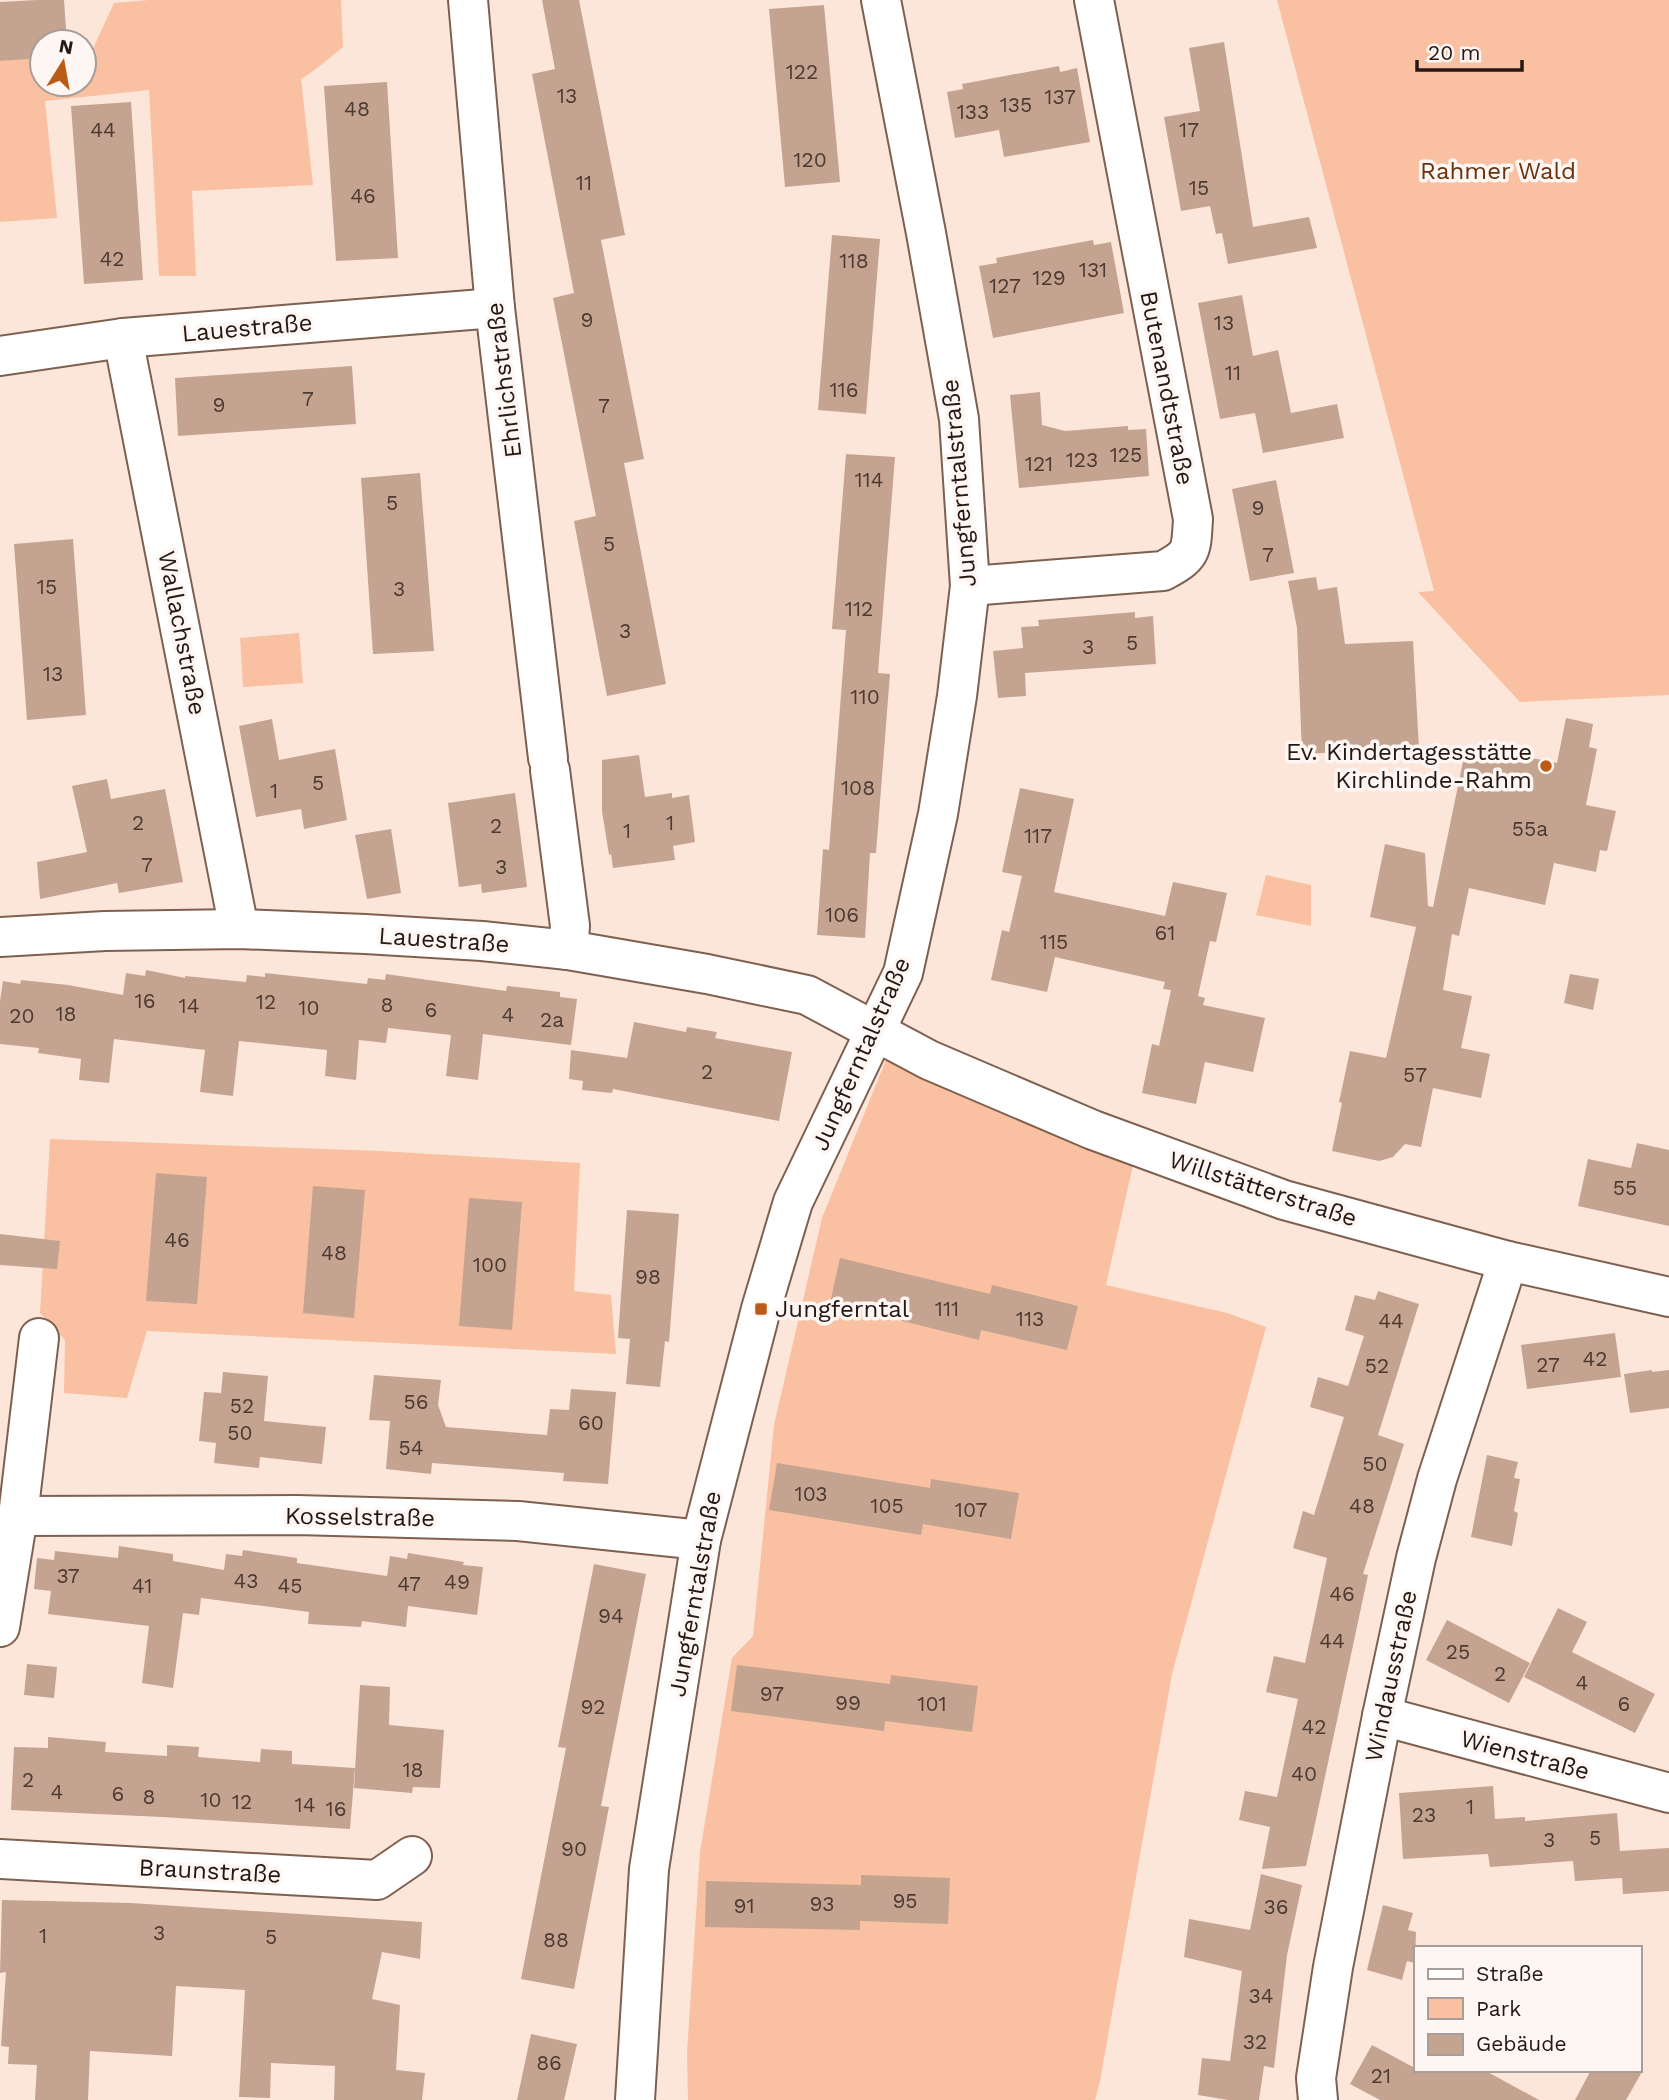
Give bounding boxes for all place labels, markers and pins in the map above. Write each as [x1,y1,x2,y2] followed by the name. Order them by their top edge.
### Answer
[1286,738,1532,794] place label: Ev. Kindertagesstätte Kirchlinde-Rahm
[1538,758,1554,774] marker: Ev. Kindertagesstätte Kirchlinde-Rahm
[775,1295,910,1323] place label: Jungferntal
[753,1301,769,1317] marker: Jungferntal

